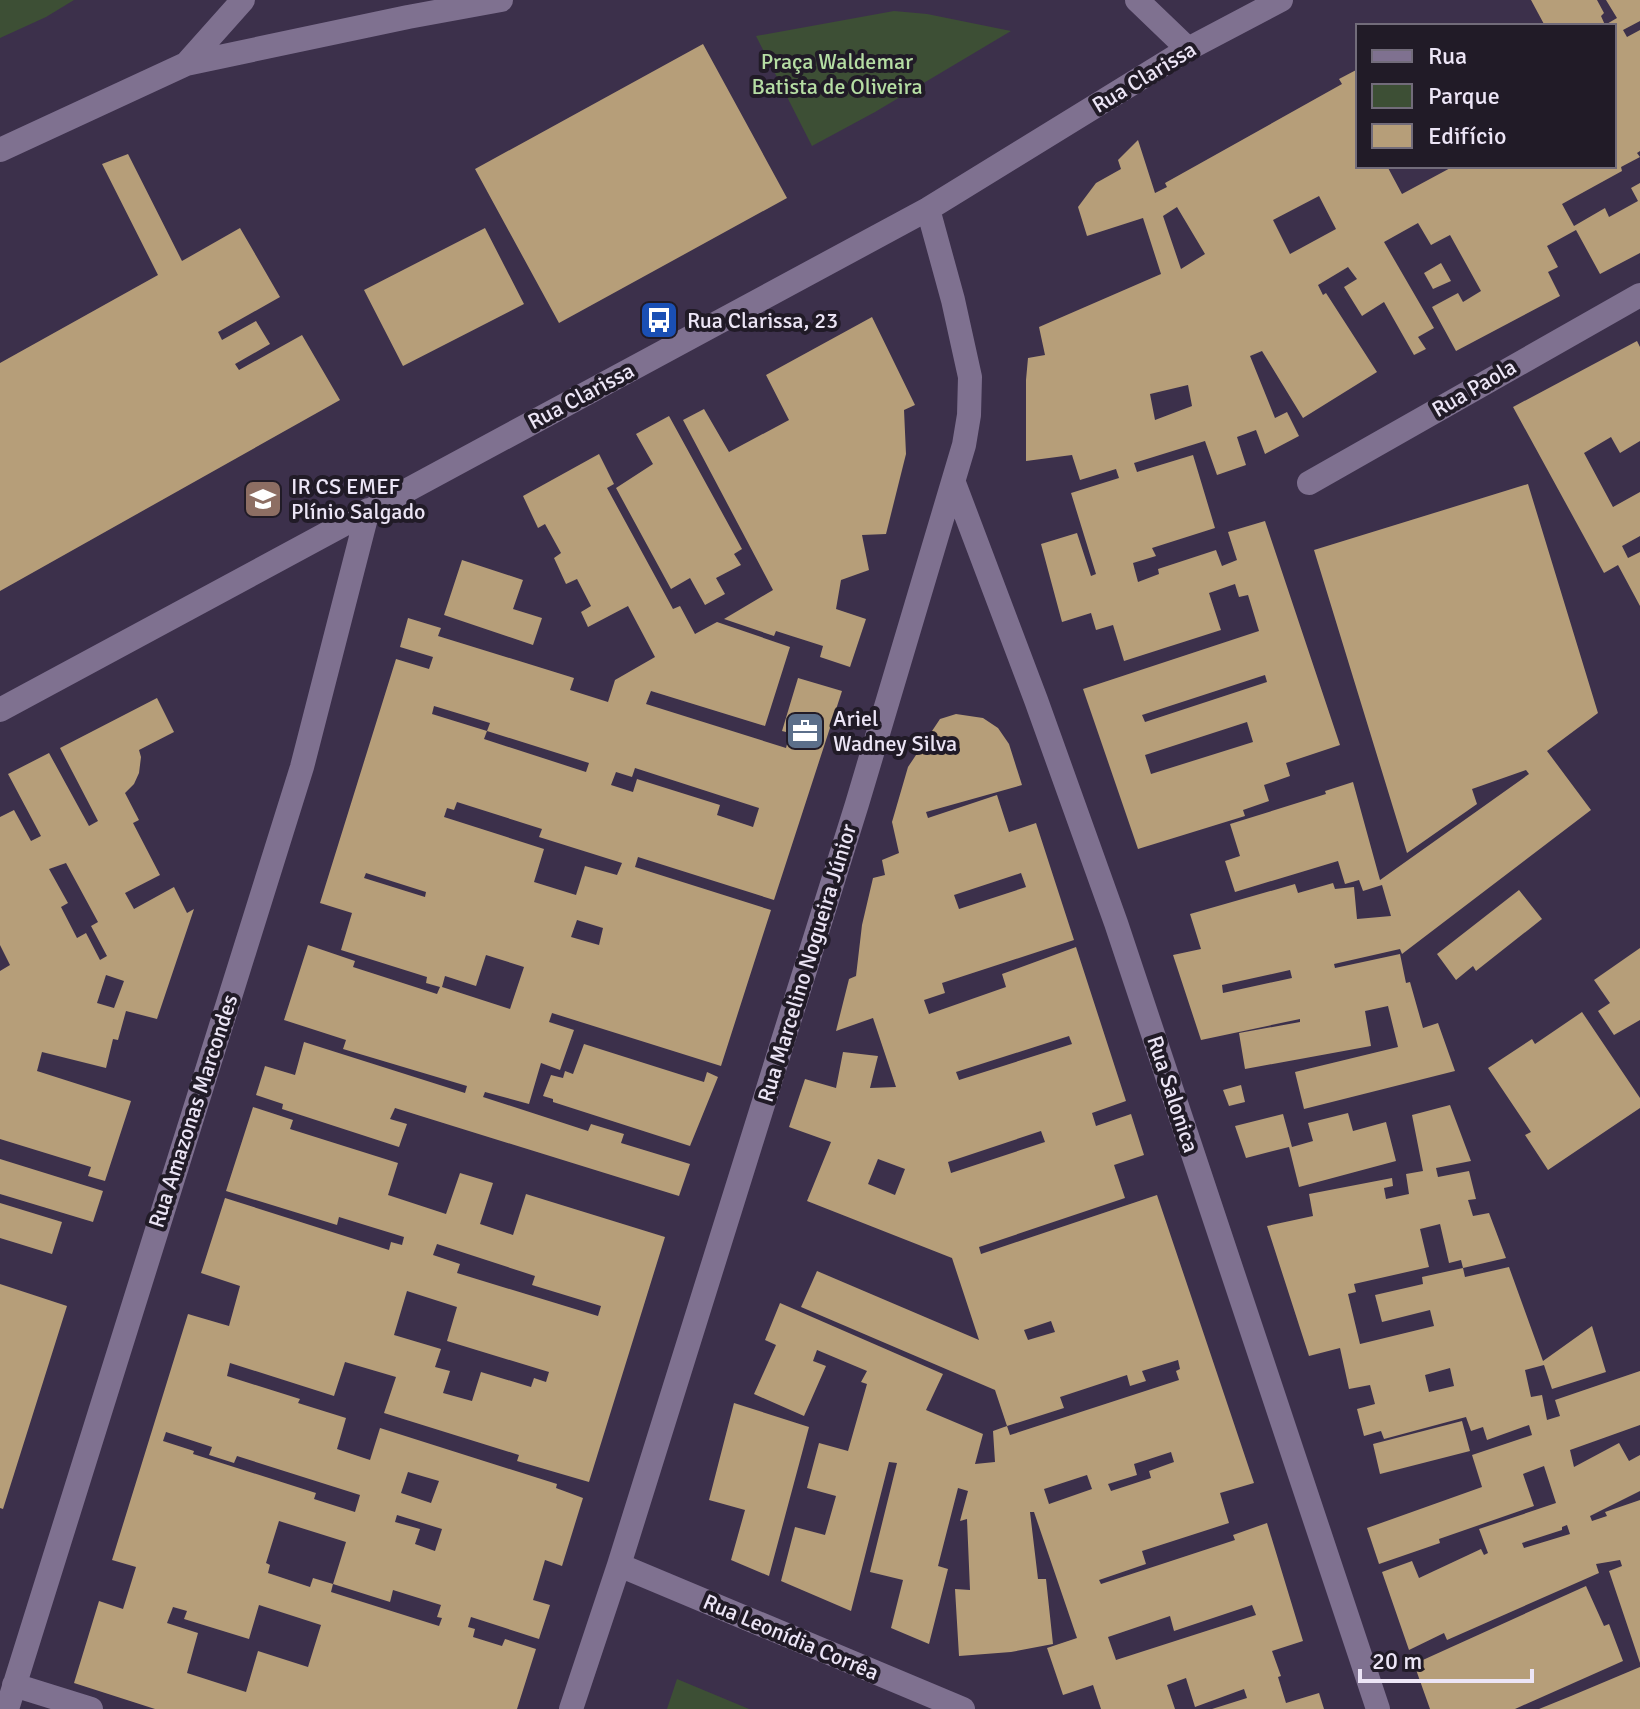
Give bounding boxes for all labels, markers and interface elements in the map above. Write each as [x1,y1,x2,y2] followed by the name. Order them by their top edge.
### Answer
[1356,24,1616,168] legend
[1087,35,1201,119] street label: Rua Clarissa
[1428,41,1467,71] text: Rua
[751,48,923,100] park label: Praça Waldemar Batista de Oliveira
[1428,81,1500,111] text: Parque
[1428,121,1506,151] text: Edifício
[638,299,680,341] bus stop icon: Rua Clarissa, 23
[687,307,838,334] place label: Rua Clarissa, 23
[1427,353,1521,423] street label: Rua Paola
[523,357,639,435] street label: Rua Clarissa
[291,473,426,525] place label: IR CS EMEF Plínio Salgado
[242,478,284,520] school or university icon: IR CS EMEF Plínio Salgado
[833,705,957,757] place label: Ariel Wadney Silva
[784,710,826,752] office icon: Ariel Wadney Silva
[752,821,862,1105] street label: Rua Marcelino Nogueira Júnior
[142,991,244,1231] street label: Rua Amazonas Marcondes
[1141,1032,1205,1156] street label: Rua Salonica
[699,1588,883,1686] street label: Rua Leonídia Corrêa
[1360,1633,1532,1683] scale bar
[1372,1646,1422,1676] text: 20 m

